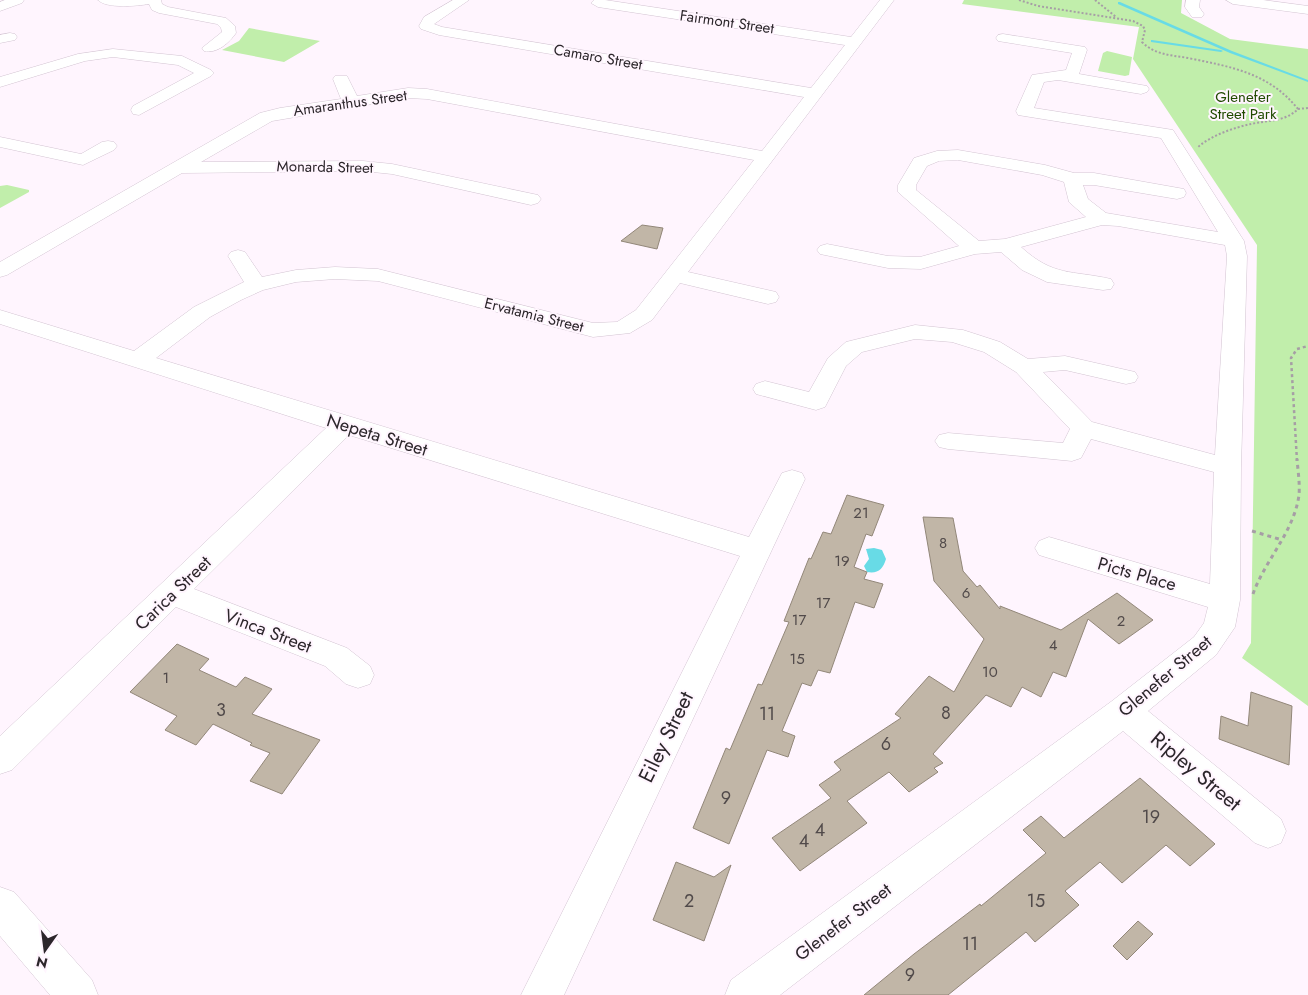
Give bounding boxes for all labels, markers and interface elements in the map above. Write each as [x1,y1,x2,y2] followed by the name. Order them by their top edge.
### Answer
[678,4,776,40] street label: Fairmont Street
[552,38,645,76] street label: Camaro Street
[292,84,409,122] street label: Amaranthus Street
[1209,86,1277,125] park label: Glenefer Street Park
[276,155,374,179] street label: Monarda Street
[482,292,586,338] street label: Ervatamia Street
[323,407,431,463] street label: Nepeta Street
[853,502,869,524] house number: 21
[939,532,947,554] house number: 8
[129,549,218,636] street label: Carica Street
[834,550,850,572] house number: 19
[1095,550,1179,598] street label: Picts Place
[962,582,970,604] house number: 6
[816,592,830,614] house number: 17
[221,602,316,660] street label: Vinca Street
[792,609,806,631] house number: 17
[1117,610,1125,632] house number: 2
[1113,629,1218,723] street label: Glenefer Street
[1049,634,1058,656] house number: 4
[789,648,805,670] house number: 15
[982,661,998,683] house number: 10
[163,667,169,689] house number: 1
[631,686,701,788] street label: Eiley Street
[216,697,226,723] house number: 3
[941,700,951,726] house number: 8
[759,701,775,727] house number: 11
[1144,724,1248,818] street label: Ripley Street
[881,731,891,757] house number: 6
[721,785,731,811] house number: 9
[1142,804,1160,830] house number: 19
[815,817,825,843] house number: 4
[799,828,809,854] house number: 4
[789,877,897,967] street label: Glenefer Street
[684,888,694,914] house number: 2
[1027,888,1045,914] house number: 15
[20,925,70,975] north arrow
[962,931,978,957] house number: 11
[34,952,50,974] text: N
[905,962,915,988] house number: 9

